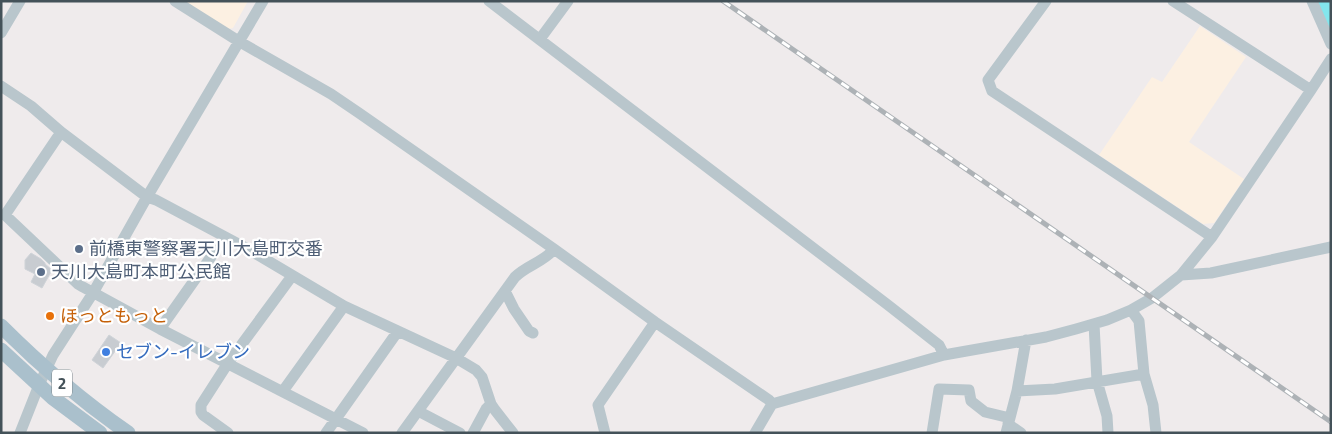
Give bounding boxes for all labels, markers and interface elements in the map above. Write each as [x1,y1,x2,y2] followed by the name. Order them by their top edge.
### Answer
[89,235,323,262] place label: 前橋東警察署天川大島町交番
[73,243,85,255] marker: 前橋東警察署天川大島町交番
[51,258,231,285] place label: 天川大島町本町公民館
[35,266,47,278] marker: 天川大島町本町公民館
[60,302,168,329] place label: ほっともっと
[44,310,56,322] marker: ほっともっと
[116,338,250,365] place label: セブン-イレブン
[100,346,112,358] marker: セブン-イレブン
[52,369,72,396] road number: 2

